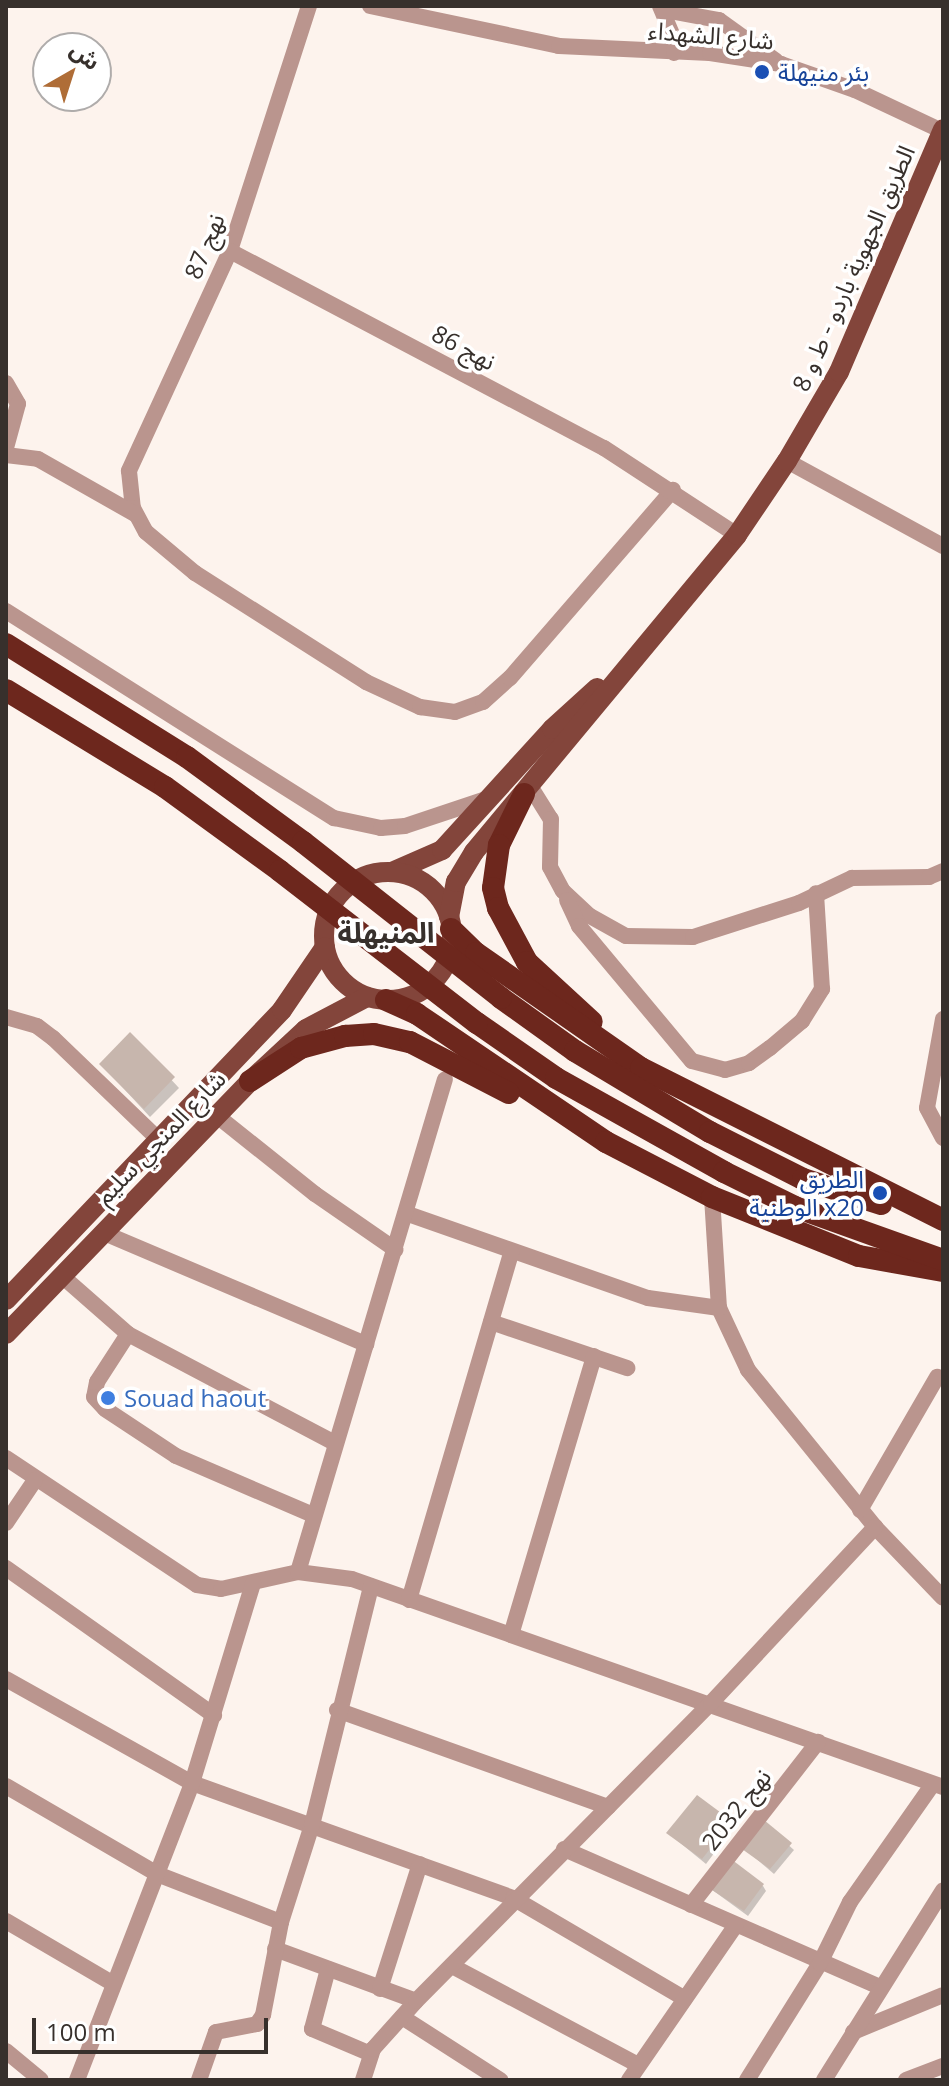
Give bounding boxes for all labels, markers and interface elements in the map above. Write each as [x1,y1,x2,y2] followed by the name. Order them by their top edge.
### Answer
[647,15,775,55] street label: شارع الشهداء
[32,32,112,112] north arrow
[65,34,107,76] text: ش
[778,58,869,86] place label: بئر منيهلة
[753,63,771,81] marker: بئر منيهلة
[786,141,920,395] street label: الطريق الجهوية باردو - ط و 8
[178,209,230,283] street label: نهج 87
[427,318,501,376] street label: نهج 86
[338,915,434,949] district label: المنيهلة
[89,1064,231,1210] street label: شارع المنجي سليم
[749,1165,864,1221] place label: الطريق الوطنية x20
[871,1184,889,1202] marker: الطريق الوطنية x20
[124,1384,266,1412] place label: Souad haout
[99,1389,117,1407] marker: Souad haout
[695,1763,777,1855] street label: نهج 2032
[36,2002,272,2052] scale bar
[46,2015,116,2048] text: 100 m

